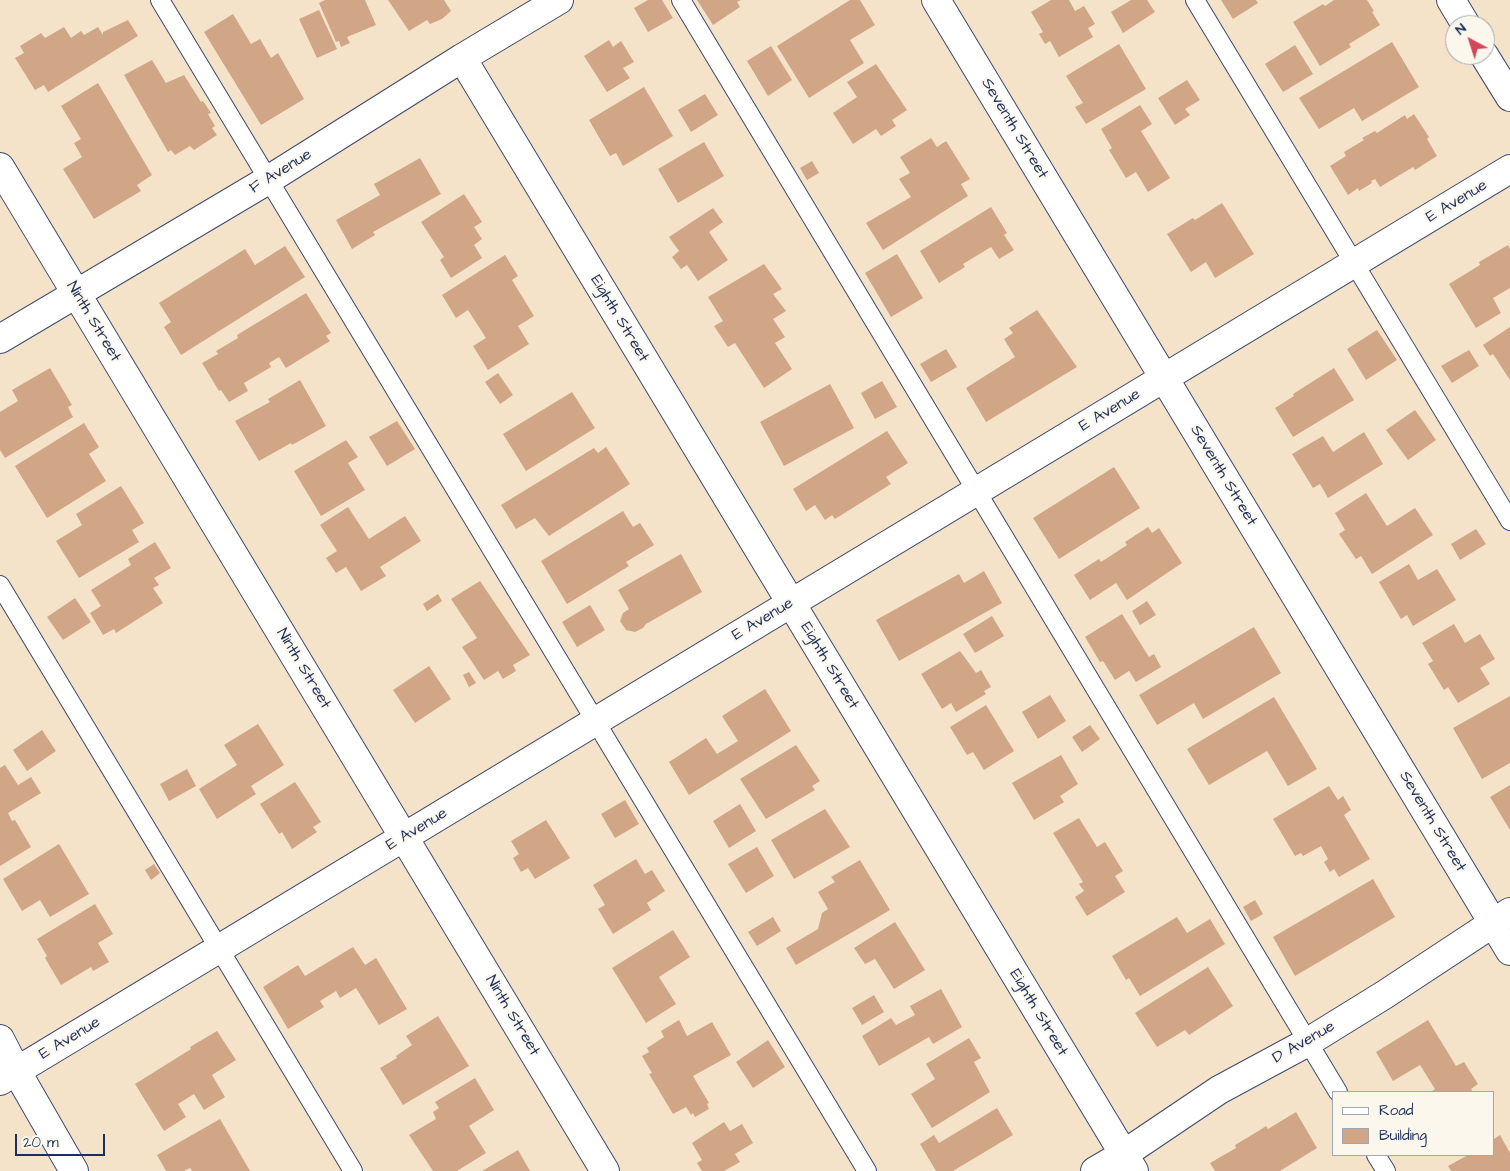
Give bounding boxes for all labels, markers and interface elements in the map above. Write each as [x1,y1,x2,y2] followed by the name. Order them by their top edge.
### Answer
[1445,15,1495,65] north arrow
[1451,19,1471,40] text: N
[976,75,1052,183] street label: Seventh Street
[246,145,316,199] street label: F Avenue
[1423,176,1491,228] street label: E Avenue
[585,272,653,366] street label: Eighth Street
[61,278,125,366] street label: Ninth Street
[1076,385,1144,437] street label: E Avenue
[1185,422,1261,530] street label: Seventh Street
[729,594,797,646] street label: E Avenue
[795,619,863,713] street label: Eighth Street
[271,625,335,713] street label: Ninth Street
[1394,768,1470,876] street label: Seventh Street
[383,804,451,856] street label: E Avenue
[1004,966,1072,1060] street label: Eighth Street
[480,972,544,1060] street label: Ninth Street
[36,1013,104,1065] street label: E Avenue
[1269,1017,1339,1069] street label: D Avenue
[1332,1091,1495,1156] legend
[1379,1100,1413,1121] text: Road
[18,1124,108,1156] scale bar
[1379,1125,1427,1146] text: Building
[23,1132,59,1153] text: 20 m

